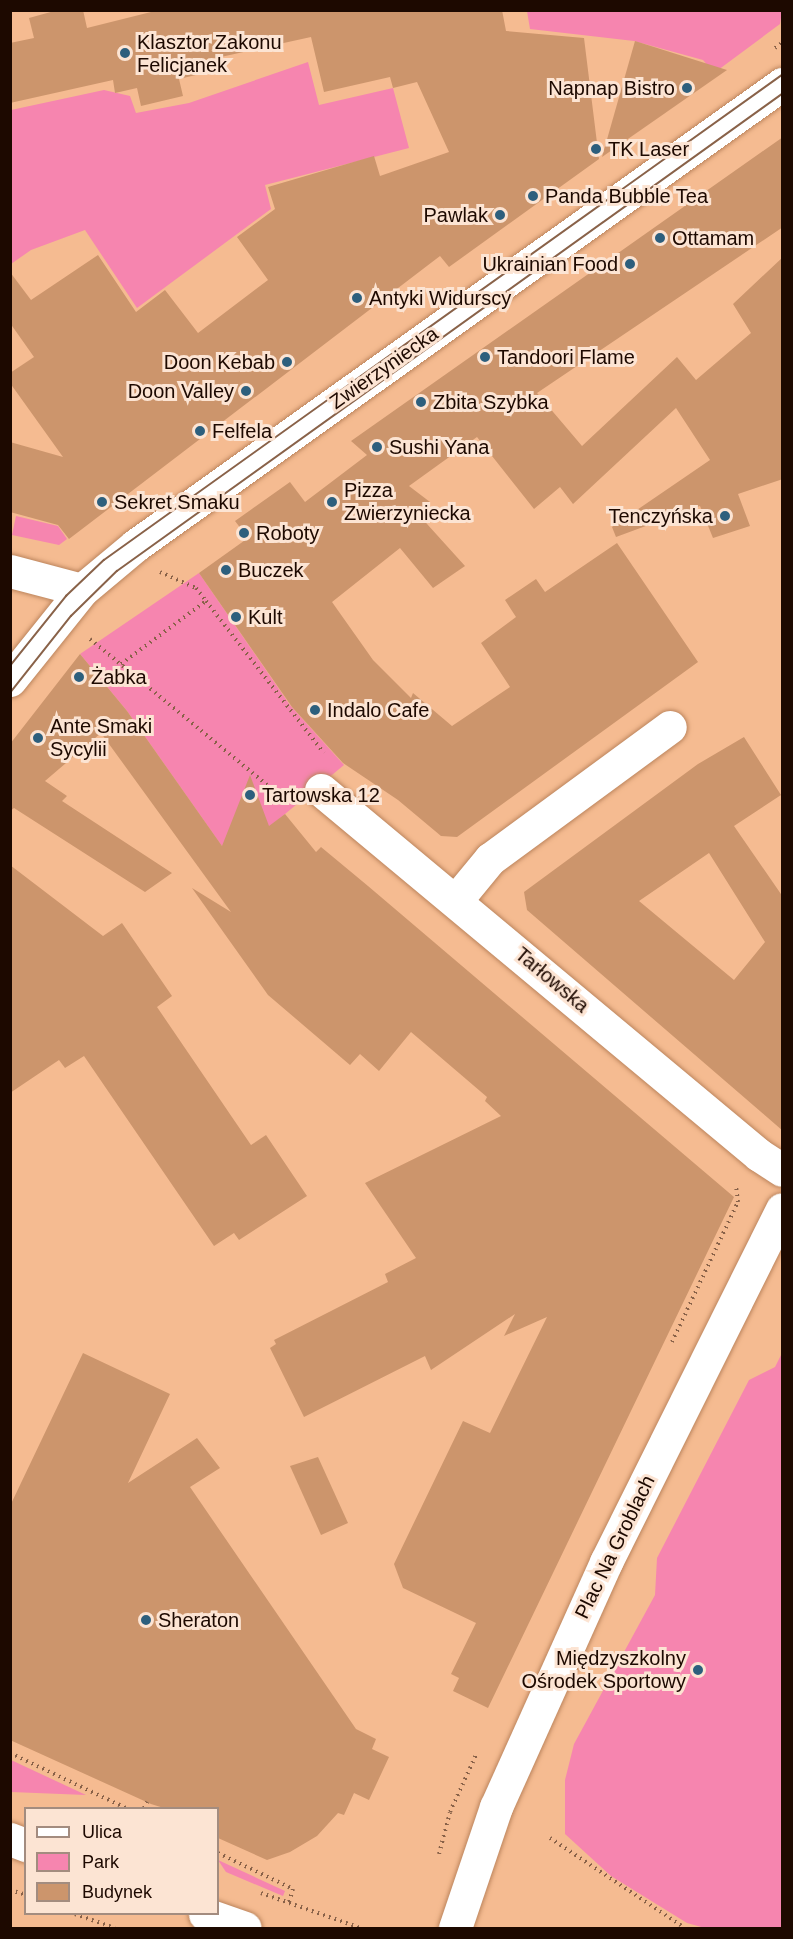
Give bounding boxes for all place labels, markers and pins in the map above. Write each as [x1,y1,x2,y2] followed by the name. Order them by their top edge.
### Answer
[137,30,282,77] place label: Klasztor Zakonu Felicjanek
[118,46,132,60] marker: Klasztor Zakonu Felicjanek
[548,76,675,100] place label: Napnap Bistro
[680,81,694,95] marker: Napnap Bistro
[608,137,689,161] place label: TK Laser
[589,142,603,156] marker: TK Laser
[545,184,708,208] place label: Panda Bubble Tea
[526,189,540,203] marker: Panda Bubble Tea
[424,203,488,227] place label: Pawlak
[493,208,507,222] marker: Pawlak
[672,226,754,250] place label: Ottamam
[653,231,667,245] marker: Ottamam
[482,252,618,276] place label: Ukrainian Food
[623,257,637,271] marker: Ukrainian Food
[369,286,511,310] place label: Antyki Widurscy
[350,291,364,305] marker: Antyki Widurscy
[497,345,635,369] place label: Tandoori Flame
[164,350,275,374] place label: Doon Kebab
[478,350,492,364] marker: Tandoori Flame
[280,355,294,369] marker: Doon Kebab
[128,379,234,403] place label: Doon Valley
[239,384,253,398] marker: Doon Valley
[433,390,549,414] place label: Zbita Szybka
[414,395,428,409] marker: Zbita Szybka
[212,419,272,443] place label: Felfela
[193,424,207,438] marker: Felfela
[389,435,490,459] place label: Sushi Yana
[370,440,384,454] marker: Sushi Yana
[344,478,471,525] place label: Pizza Zwierzyniecka
[114,490,240,514] place label: Sekret Smaku
[95,495,109,509] marker: Sekret Smaku
[325,495,339,509] marker: Pizza Zwierzyniecka
[609,504,713,528] place label: Tenczyńska
[718,509,732,523] marker: Tenczyńska
[256,521,319,545] place label: Roboty
[237,526,251,540] marker: Roboty
[238,558,304,582] place label: Buczek
[219,563,233,577] marker: Buczek
[248,605,282,629] place label: Kult
[229,610,243,624] marker: Kult
[91,665,147,689] place label: Żabka
[72,670,86,684] marker: Żabka
[327,698,429,722] place label: Indalo Cafe
[308,703,322,717] marker: Indalo Cafe
[50,714,152,761] place label: Ante Smaki Sycylii
[31,731,45,745] marker: Ante Smaki Sycylii
[262,783,380,807] place label: Tartowska 12
[243,788,257,802] marker: Tartowska 12
[158,1608,239,1632] place label: Sheraton
[139,1613,153,1627] marker: Sheraton
[521,1646,686,1693] place label: Międzyszkolny Ośrodek Sportowy
[691,1663,705,1677] marker: Międzyszkolny Ośrodek Sportowy

